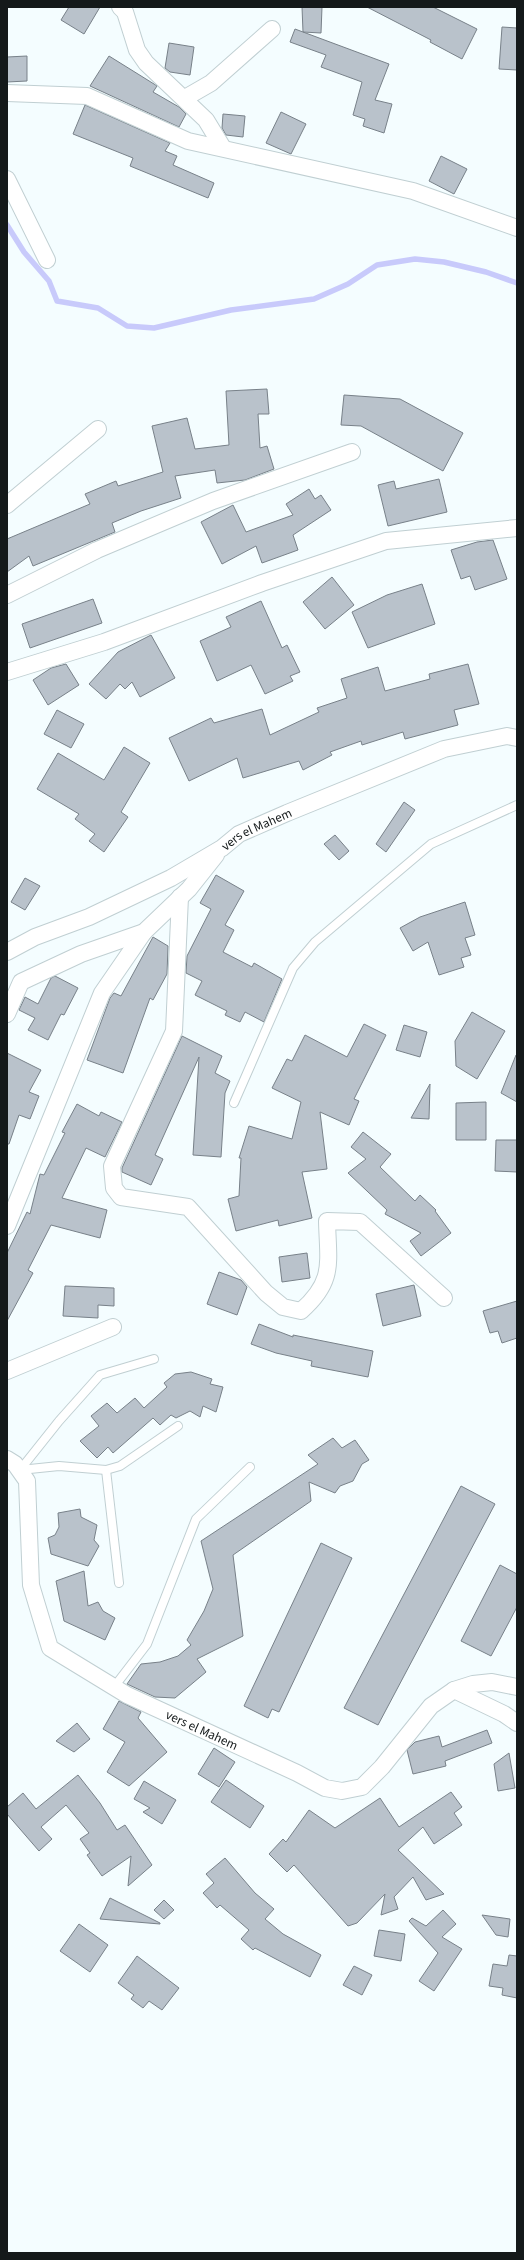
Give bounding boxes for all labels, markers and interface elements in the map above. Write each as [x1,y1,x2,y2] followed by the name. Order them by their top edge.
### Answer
[218,804,295,855] street label: vers el Mahem
[163,1706,241,1755] street label: vers el Mahem

